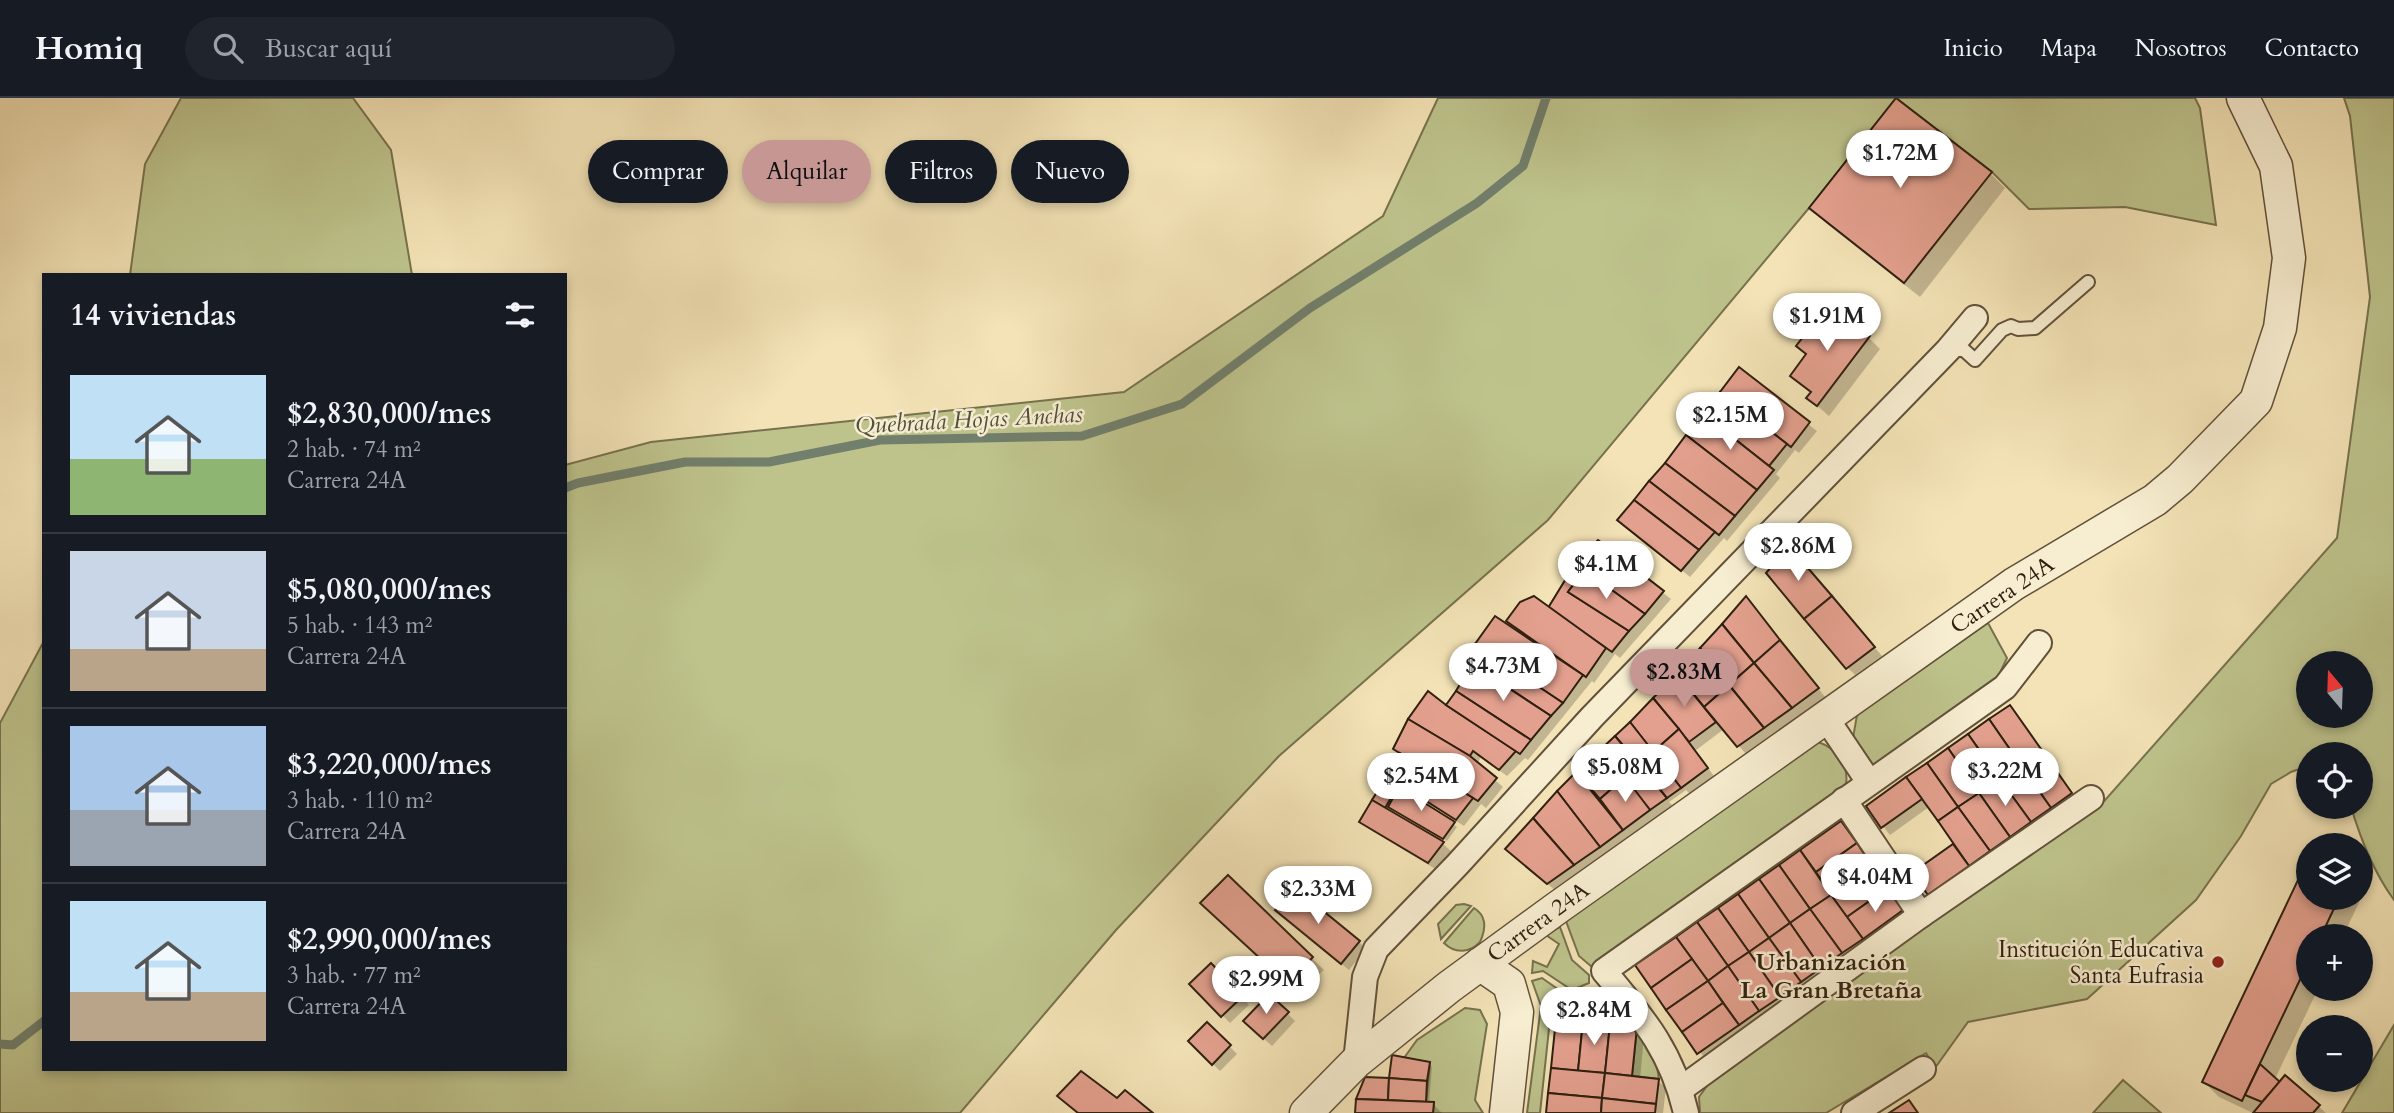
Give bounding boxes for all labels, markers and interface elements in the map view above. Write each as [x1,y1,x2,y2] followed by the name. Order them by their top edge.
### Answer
[185,17,675,80] search box
[35,26,143,71] text: Homiq
[209,29,247,67] icon: search
[265,31,392,66] text: Buscar aquí
[1943,32,2003,65] text: Inicio
[2041,32,2097,65] text: Mapa
[2135,32,2227,65] text: Nosotros
[2265,32,2359,65] text: Contacto
[1843,130,1957,190] pin: $1.72M
[1862,137,1938,168] text: $1.72M
[588,140,728,203] chip: Comprar
[742,140,871,203] chip: Alquilar
[885,140,997,203] chip: Filtros
[1011,140,1129,203] chip: Nuevo
[1770,294,1884,353] pin: $1.91M
[70,295,236,336] text: 14 viviendas
[501,296,539,334] icon: filters
[1789,300,1865,331] text: $1.91M
[1673,392,1787,452] pin: $2.15M
[287,393,492,434] text: $2,830,000/mes
[854,398,1084,442] water label: Quebrada Hojas Anchas
[1692,399,1768,430] text: $2.15M
[126,403,210,487] icon: home
[287,434,421,465] text: 2 hab. · 74 m²
[287,465,406,496] text: Carrera 24A
[1741,524,1855,583] pin: $2.86M
[1760,530,1836,561] text: $2.86M
[1557,542,1655,601] pin: $4.1M
[1574,548,1638,579] text: $4.1M
[1944,548,2061,641] street label: Carrera 24A
[287,569,492,610] text: $5,080,000/mes
[126,579,210,663] icon: home
[287,610,433,641] text: 5 hab. · 143 m²
[287,641,406,672] text: Carrera 24A
[1446,644,1560,703] pin: $4.73M
[1465,650,1541,681] text: $4.73M
[1627,650,1741,709] pin: $2.83M
[2296,651,2373,728] north arrow
[2296,651,2373,1092] map controls
[1646,656,1722,687] text: $2.83M
[2296,742,2373,819] button: locate
[287,744,492,785] text: $3,220,000/mes
[1568,744,1682,804] pin: $5.08M
[1948,748,2062,808] pin: $3.22M
[1587,751,1663,782] text: $5.08M
[126,754,210,838] icon: home
[1364,754,1478,813] pin: $2.54M
[1967,755,2043,786] text: $3.22M
[1383,760,1459,791] text: $2.54M
[287,785,433,816] text: 3 hab. · 110 m²
[287,816,406,847] text: Carrera 24A
[2296,833,2373,910] button: layers
[1818,854,1932,914] pin: $4.04M
[1837,861,1913,892] text: $4.04M
[1261,866,1375,926] pin: $2.33M
[1280,873,1356,904] text: $2.33M
[1481,874,1596,970] street label: Carrera 24A
[287,919,492,960] text: $2,990,000/mes
[2296,924,2373,1001] button: +
[126,929,210,1013] icon: home
[1998,934,2204,991] place label: Institución Educativa Santa Eufrasia
[1740,946,1922,1007] district label: Urbanización La Gran Bretaña
[2210,954,2226,970] marker: Institución Educativa Santa Eufrasia
[1209,956,1323,1016] pin: $2.99M
[287,960,421,991] text: 3 hab. · 77 m²
[1228,963,1304,994] text: $2.99M
[1537,988,1651,1047] pin: $2.84M
[287,991,406,1022] text: Carrera 24A
[1556,994,1632,1025] text: $2.84M
[2296,1015,2373,1092] button: −

